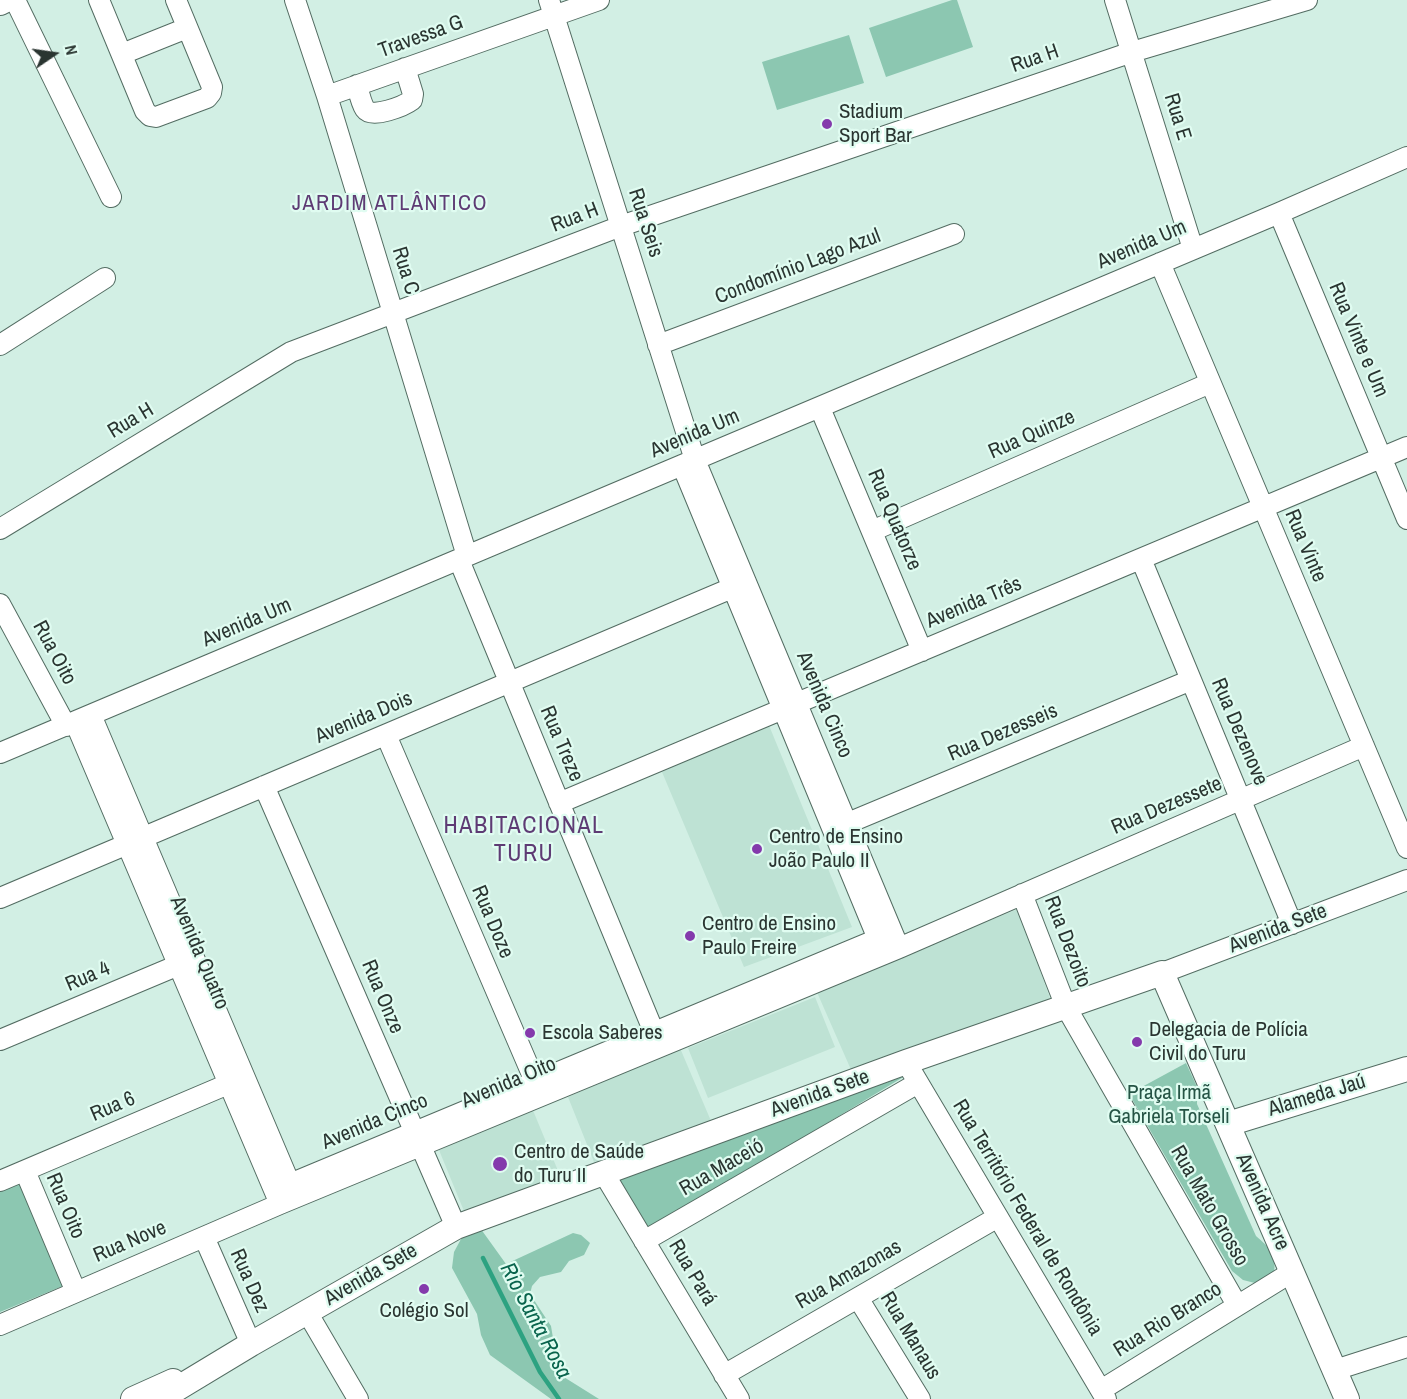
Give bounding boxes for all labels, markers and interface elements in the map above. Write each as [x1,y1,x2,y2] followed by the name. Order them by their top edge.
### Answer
[375,10,467,64] street label: Travessa G
[24,24,84,84] north arrow
[1008,39,1062,79] street label: Rua H
[60,43,83,57] text: N
[1158,90,1196,144] street label: Rua E
[839,99,912,149] place label: Stadium Sport Bar
[820,117,834,131] marker: Stadium Sport Bar
[622,185,668,261] street label: Rua Seis
[292,191,488,217] district label: JARDIM ATLÂNTICO
[548,197,602,239] street label: Rua H
[1094,215,1190,275] street label: Avenida Um
[712,224,884,310] street label: Condomínio Lago Azul
[386,244,424,298] street label: Rua C
[1323,279,1393,401] street label: Rua Vinte e Um
[104,398,158,444] street label: Rua H
[647,404,743,464] street label: Avenida Um
[985,405,1079,465] street label: Rua Quinze
[861,466,927,574] street label: Rua Quatorze
[1278,506,1332,586] street label: Rua Vinte
[922,572,1026,634] street label: Avenida Três
[199,593,295,653] street label: Avenida Um
[27,617,81,689] street label: Rua Oito
[790,648,858,762] street label: Avenida Cinco
[1205,675,1273,789] street label: Rua Dezenove
[312,686,416,750] street label: Avenida Dois
[944,699,1062,767] street label: Rua Dezesseis
[534,702,588,786] street label: Rua Treze
[1108,771,1226,841] street label: Rua Dezessete
[444,813,604,869] district label: HABITACIONAL TURU
[769,824,903,874] place label: Centro de Ensino João Paulo II
[750,842,764,856] marker: Centro de Ensino João Paulo II
[465,882,519,962] street label: Rua Doze
[164,893,234,1013] street label: Avenida Quatro
[1038,893,1096,991] street label: Rua Dezoito
[1225,899,1331,959] street label: Avenida Sete
[702,911,836,961] place label: Centro de Ensino Paulo Freire
[683,929,697,943] marker: Centro de Ensino Paulo Freire
[62,956,114,998] street label: Rua 4
[355,956,409,1038] street label: Rua Onze
[1149,1017,1308,1067] place label: Delegacia de Polícia Civil do Turu
[542,1020,663,1046] place label: Escola Saberes
[523,1026,537,1040] marker: Escola Saberes
[1130,1035,1144,1049] marker: Delegacia de Polícia Civil do Turu
[458,1052,560,1114] street label: Avenida Oito
[767,1065,873,1123] street label: Avenida Sete
[1265,1069,1369,1123] street label: Alameda Jaú
[1108,1080,1230,1130] park label: Praça Irmã Gabriela Torseli
[87,1086,139,1128] street label: Rua 6
[318,1088,432,1156] street label: Avenida Cinco
[946,1095,1108,1341] street label: Rua Território Federal de Rondônia
[675,1134,769,1202] street label: Rua Maceió
[514,1139,644,1189] place label: Centro de Saúde do Turu II
[1164,1141,1254,1271] street label: Rua Mato Grosso
[1230,1150,1294,1254] street label: Avenida Acre
[491,1155,509,1173] marker: Centro de Saúde do Turu II
[40,1169,90,1243] street label: Rua Oito
[90,1215,170,1269] street label: Rua Nove
[662,1235,722,1311] street label: Rua Pará
[792,1235,906,1315] street label: Rua Amazonas
[320,1238,422,1312] street label: Avenida Sete
[224,1245,274,1317] street label: Rua Dez
[493,1259,577,1383] water label: Rio Santa Rosa
[1109,1277,1227,1363] street label: Rua Rio Branco
[417,1282,431,1296] marker: Colégio Sol
[874,1288,946,1384] street label: Rua Manaus
[379,1298,469,1324] place label: Colégio Sol

